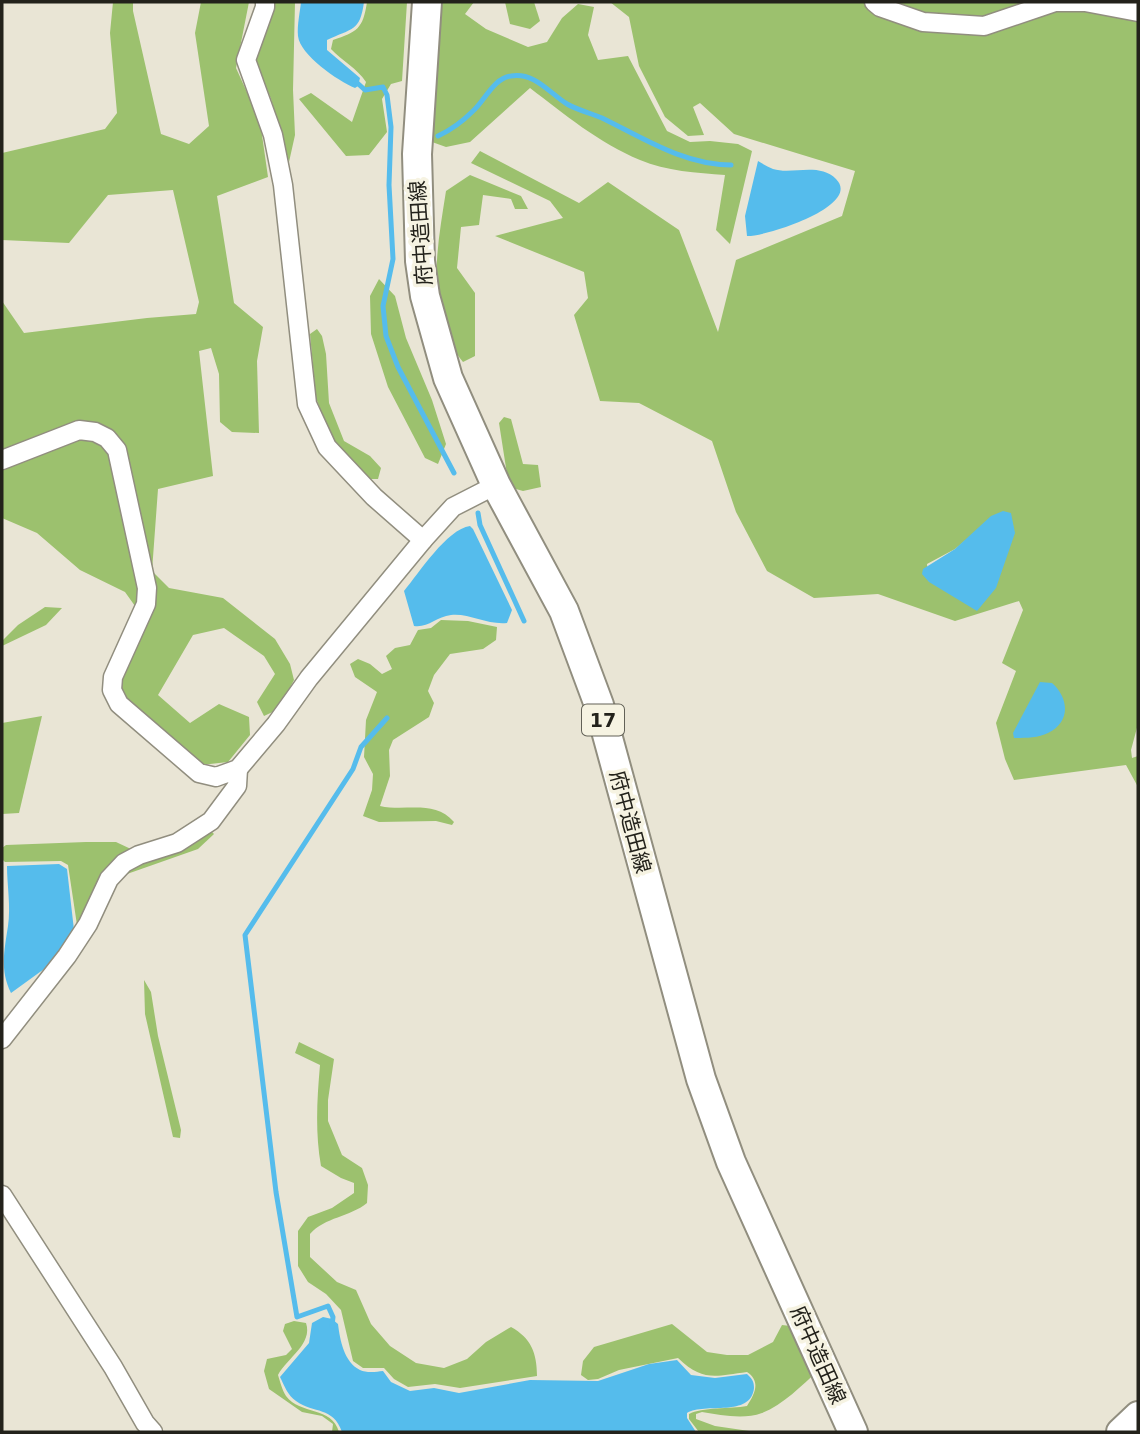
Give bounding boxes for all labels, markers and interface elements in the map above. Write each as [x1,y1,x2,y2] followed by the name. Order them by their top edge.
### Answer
[405,180,437,286] street label: 府中造田線
[582,705,624,736] road number: 17
[605,768,655,876] street label: 府中造田線
[786,1302,850,1408] street label: 府中造田線

